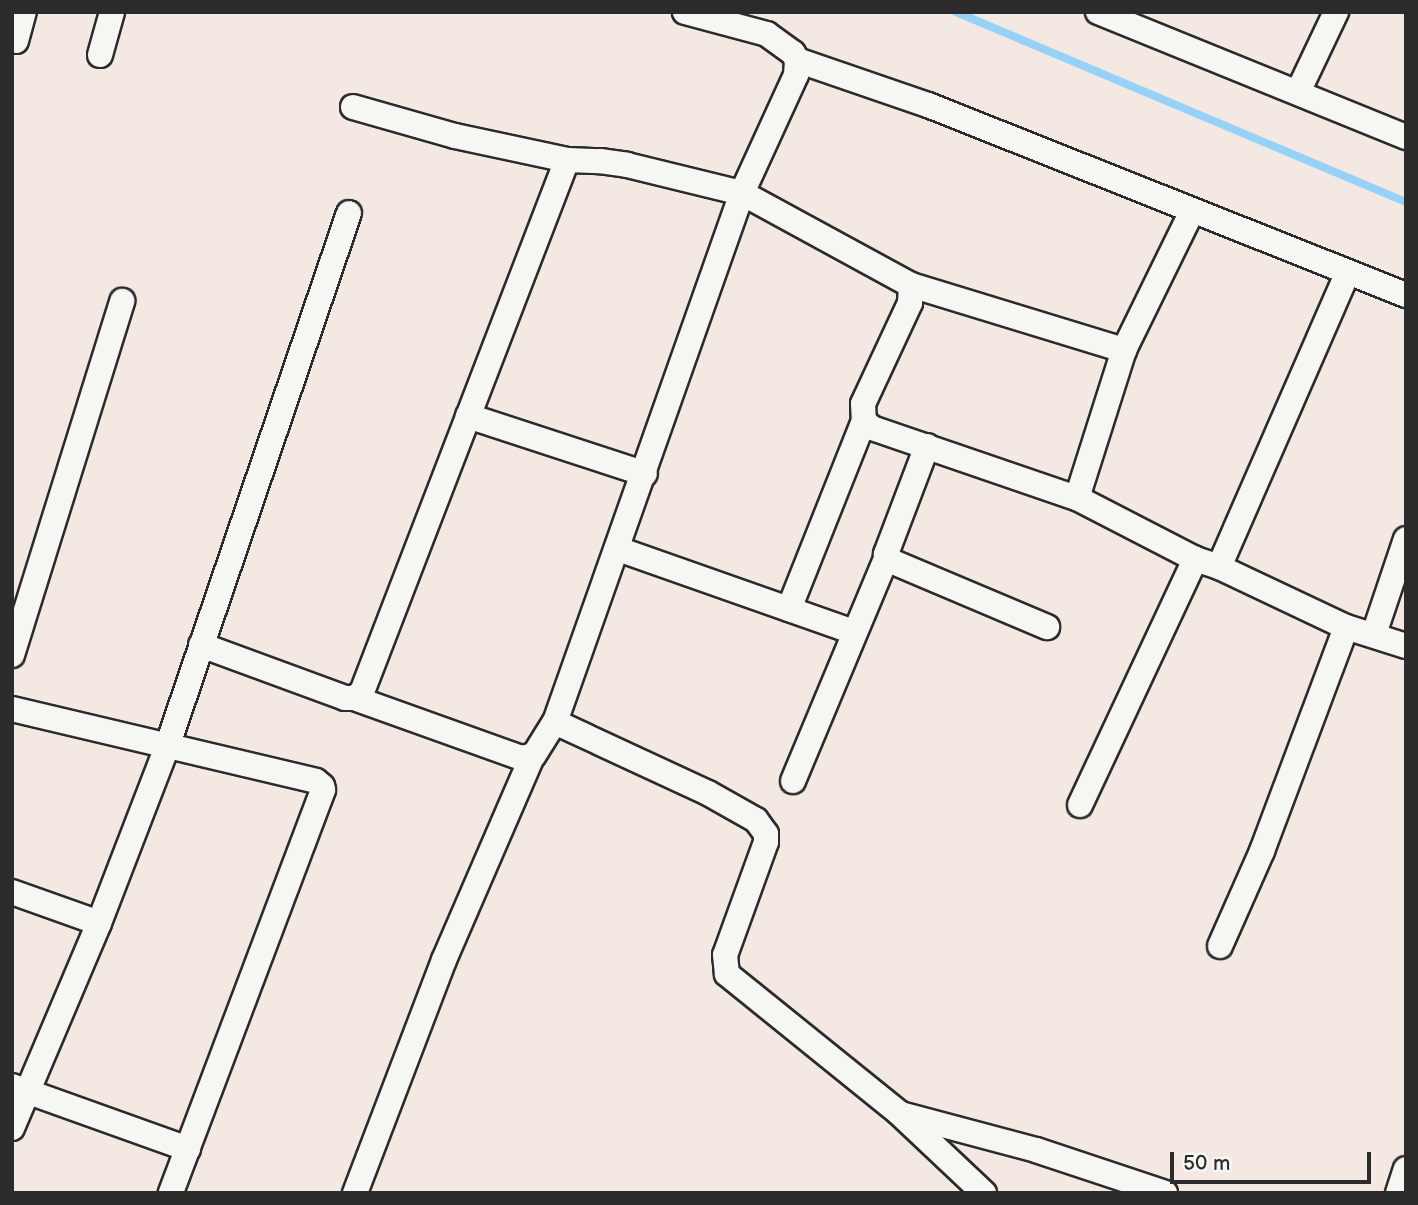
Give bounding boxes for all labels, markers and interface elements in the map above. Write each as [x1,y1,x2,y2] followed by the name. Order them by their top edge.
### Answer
[1173,1138,1374,1182] scale bar
[1183,1151,1230,1176] text: 50 m

